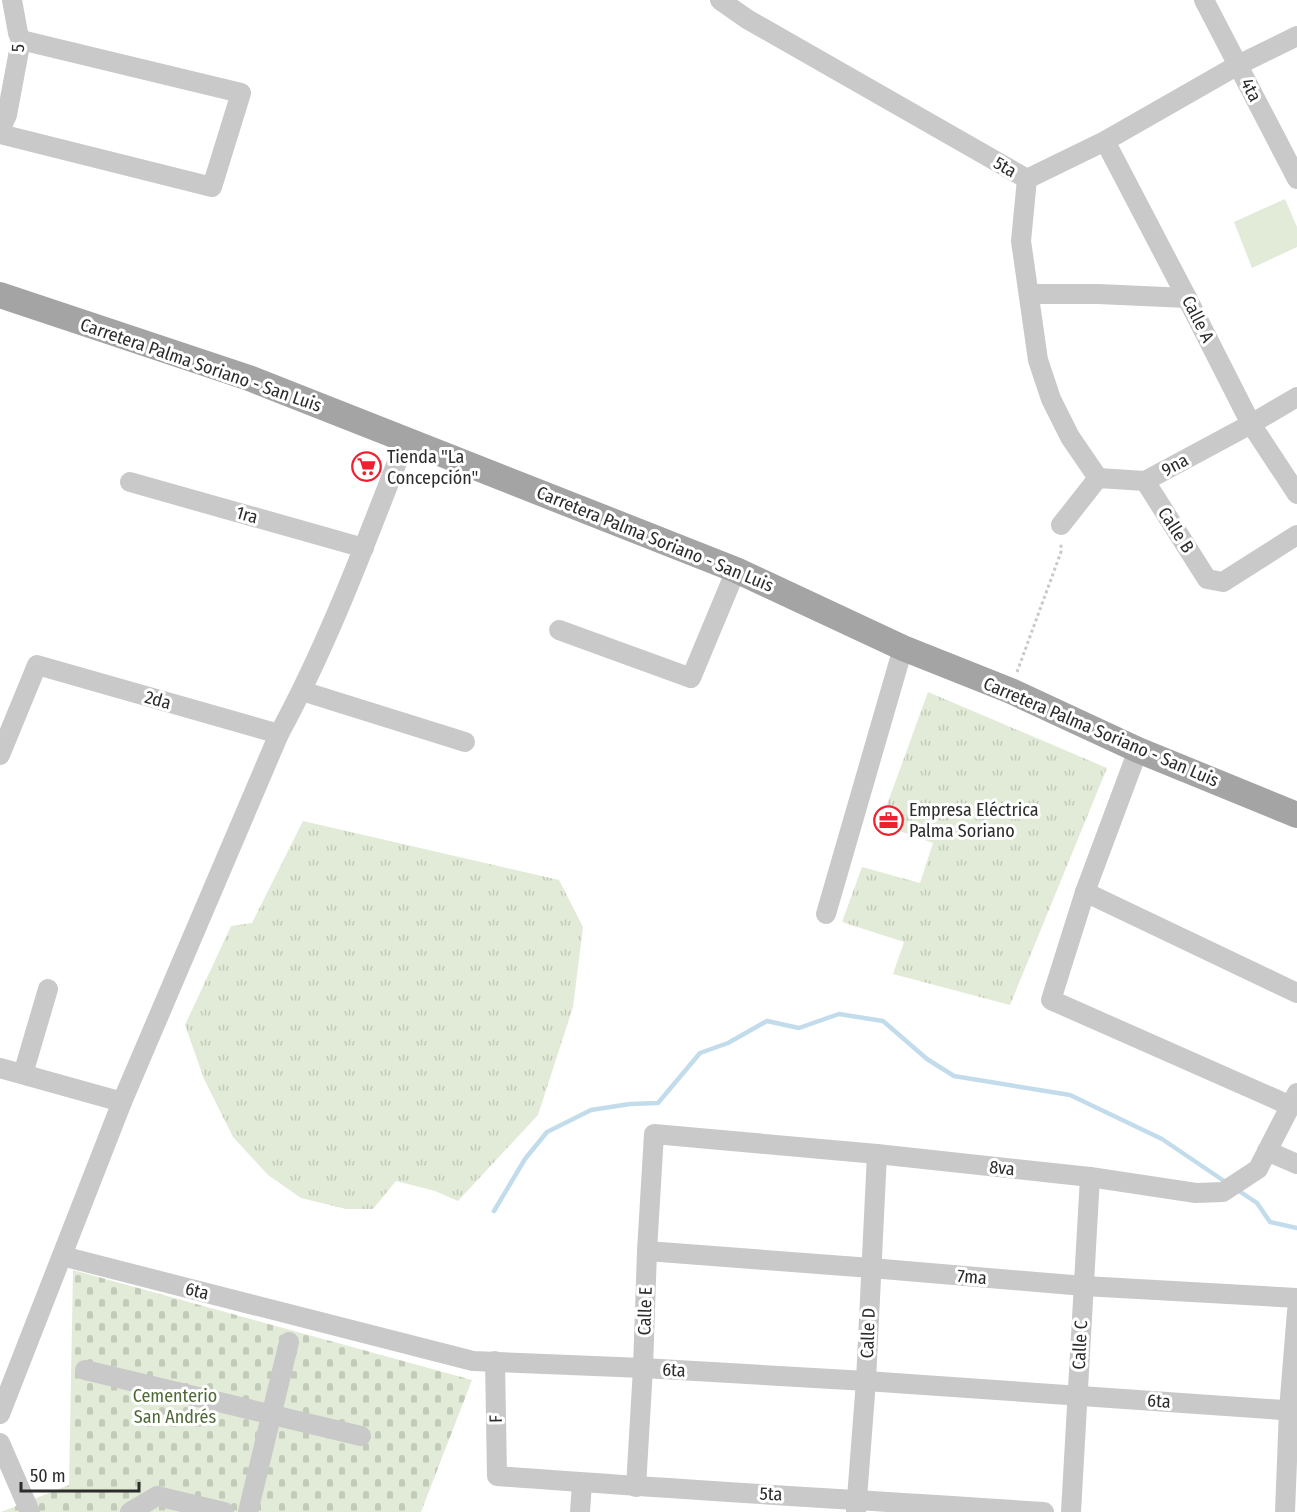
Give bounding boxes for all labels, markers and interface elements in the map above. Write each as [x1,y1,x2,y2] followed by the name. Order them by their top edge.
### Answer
[7,43,29,53] street label: 5
[1236,75,1266,106] street label: 4ta
[990,152,1020,182] street label: 5ta
[1177,292,1219,347] street label: Calle A
[77,313,325,417] street label: Carretera Palma Soriano - San Luis
[387,446,478,489] place label: Tienda "La Concepción"
[1158,449,1192,481] street label: 9na
[350,451,382,483] supermarket icon: Tienda "La Concepción"
[533,481,777,597] street label: Carretera Palma Soriano - San Luis
[234,501,261,529] street label: 1ra
[1153,503,1199,557] street label: Calle B
[980,672,1222,792] street label: Carretera Palma Soriano - San Luis
[142,686,174,714] street label: 2da
[909,799,1039,842] place label: Empresa Eléctrica Palma Soriano
[872,804,904,836] office icon: Empresa Eléctrica Palma Soriano
[988,1156,1016,1180] street label: 8va
[956,1265,988,1289] street label: 7ma
[183,1277,211,1305] street label: 6ta
[633,1286,657,1336] street label: Calle E
[856,1307,880,1359] street label: Calle D
[1068,1320,1092,1370] street label: Calle C
[662,1358,686,1382] street label: 6ta
[133,1385,217,1428] park label: Cementerio San Andrés
[1147,1389,1172,1413] street label: 6ta
[485,1415,507,1423] street label: F
[21,1455,140,1493] scale bar
[30,1465,66,1487] text: 50 m
[759,1482,783,1506] street label: 5ta

